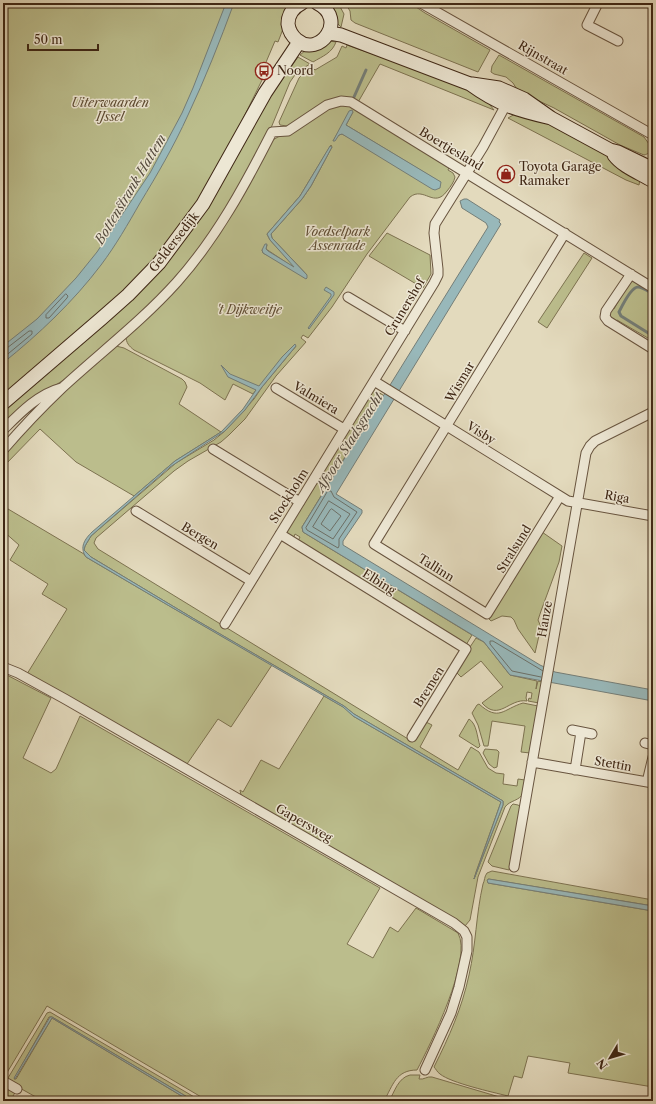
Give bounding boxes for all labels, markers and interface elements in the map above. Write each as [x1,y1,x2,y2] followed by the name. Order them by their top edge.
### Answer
[28,26,98,52] scale bar
[34,32,63,47] text: 50 m
[516,37,571,78] street label: Rijnstraat
[254,61,274,81] bus stop icon: Noord
[277,63,314,78] place label: Noord
[71,95,149,124] park label: Uiterwaarden IJssel
[417,124,486,174] street label: Boertjesland
[90,131,169,248] water label: Bottenstrank Hattem
[519,159,602,188] place label: Toyota Garage Ramaker
[496,164,516,184] shop icon: Toyota Garage Ramaker
[145,208,202,275] street label: Geldersedijk
[304,224,371,253] park label: Voedselpark Assenrade
[381,273,429,339] street label: Crunershof
[216,302,283,317] park label: 't Dijkweitje
[441,359,477,406] street label: Wismar
[290,378,342,417] street label: Valmiera
[311,388,387,496] water label: Afvoer Stadsgracht
[463,417,499,447] street label: Visby
[266,466,311,526] street label: Stockholm
[603,487,631,506] street label: Riga
[179,519,222,553] street label: Bergen
[493,521,535,576] street label: Stralsund
[415,551,458,585] street label: Tallinn
[360,566,399,598] street label: Elbing
[534,599,555,638] street label: Hanze
[410,663,447,710] street label: Bremen
[593,753,633,774] street label: Stettin
[273,800,336,845] street label: Gapersweg
[590,1038,630,1078] north arrow
[593,1056,611,1072] text: N

